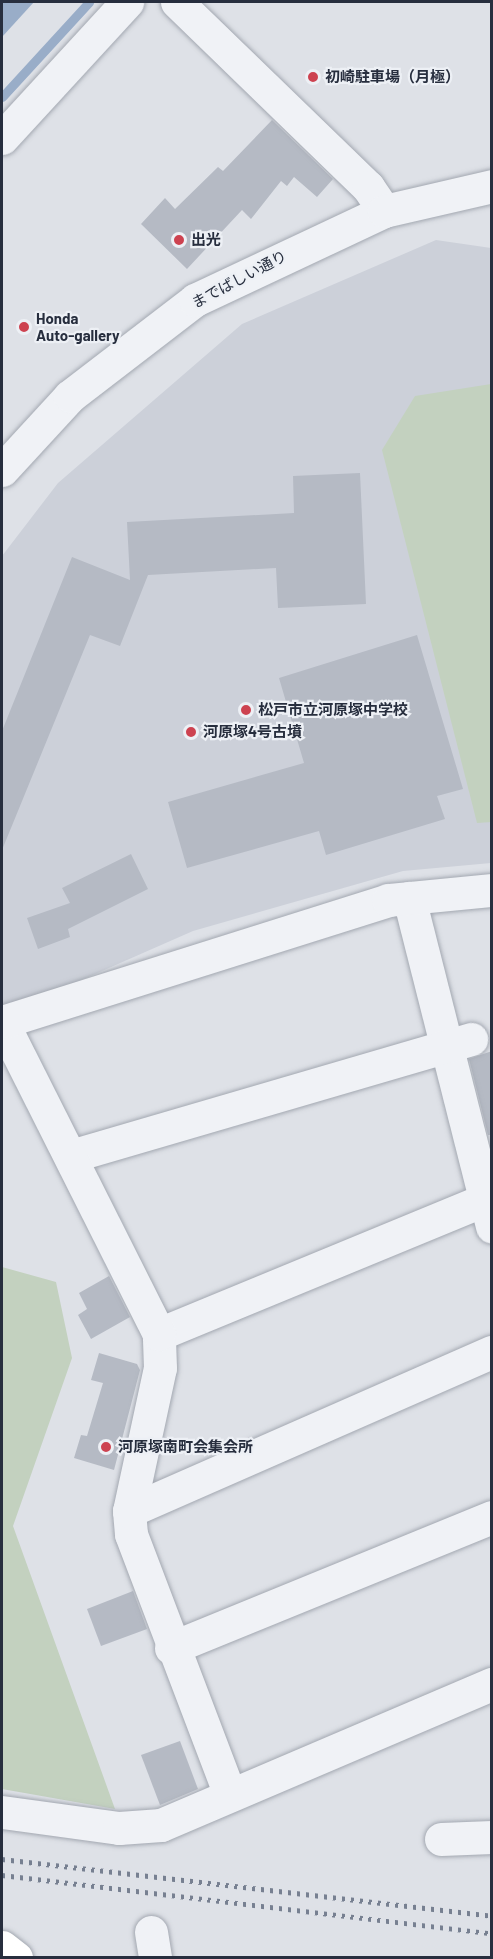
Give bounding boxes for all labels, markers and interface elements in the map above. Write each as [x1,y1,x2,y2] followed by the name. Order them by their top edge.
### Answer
[325,68,460,86] place label: 初崎駐車場（月極）
[306,70,320,84] marker: 初崎駐車場（月極）
[191,231,221,249] place label: 出光
[172,233,186,247] marker: 出光
[188,246,290,312] street label: までばしい通り
[36,309,120,344] place label: Honda Auto-gallery
[17,320,31,334] marker: Honda Auto-gallery
[258,701,408,719] place label: 松戸市立河原塚中学校
[239,703,253,717] marker: 松戸市立河原塚中学校
[203,723,302,741] place label: 河原塚4号古墳
[184,725,198,739] marker: 河原塚4号古墳
[118,1438,253,1456] place label: 河原塚南町会集会所
[99,1440,113,1454] marker: 河原塚南町会集会所

